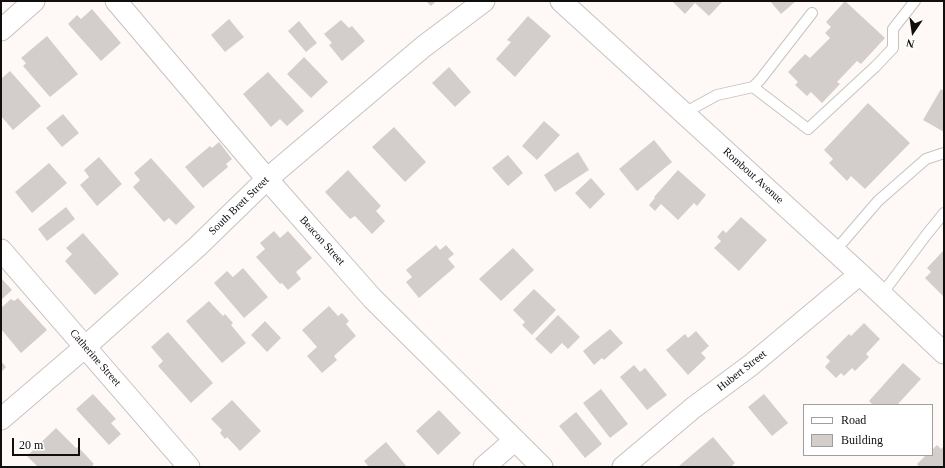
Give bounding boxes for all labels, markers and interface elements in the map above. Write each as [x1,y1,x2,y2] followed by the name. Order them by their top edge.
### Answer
[893,12,933,52] north arrow
[905,37,916,50] text: N
[720,145,786,207] street label: Rombout Avenue
[206,174,272,238] street label: South Brett Street
[297,214,347,268] street label: Beacon Street
[67,327,123,389] street label: Catherine Street
[715,348,769,394] street label: Hubert Street
[803,404,933,456] legend
[841,413,866,427] text: Road
[14,430,82,456] scale bar
[841,433,883,447] text: Building
[19,438,43,452] text: 20 m

